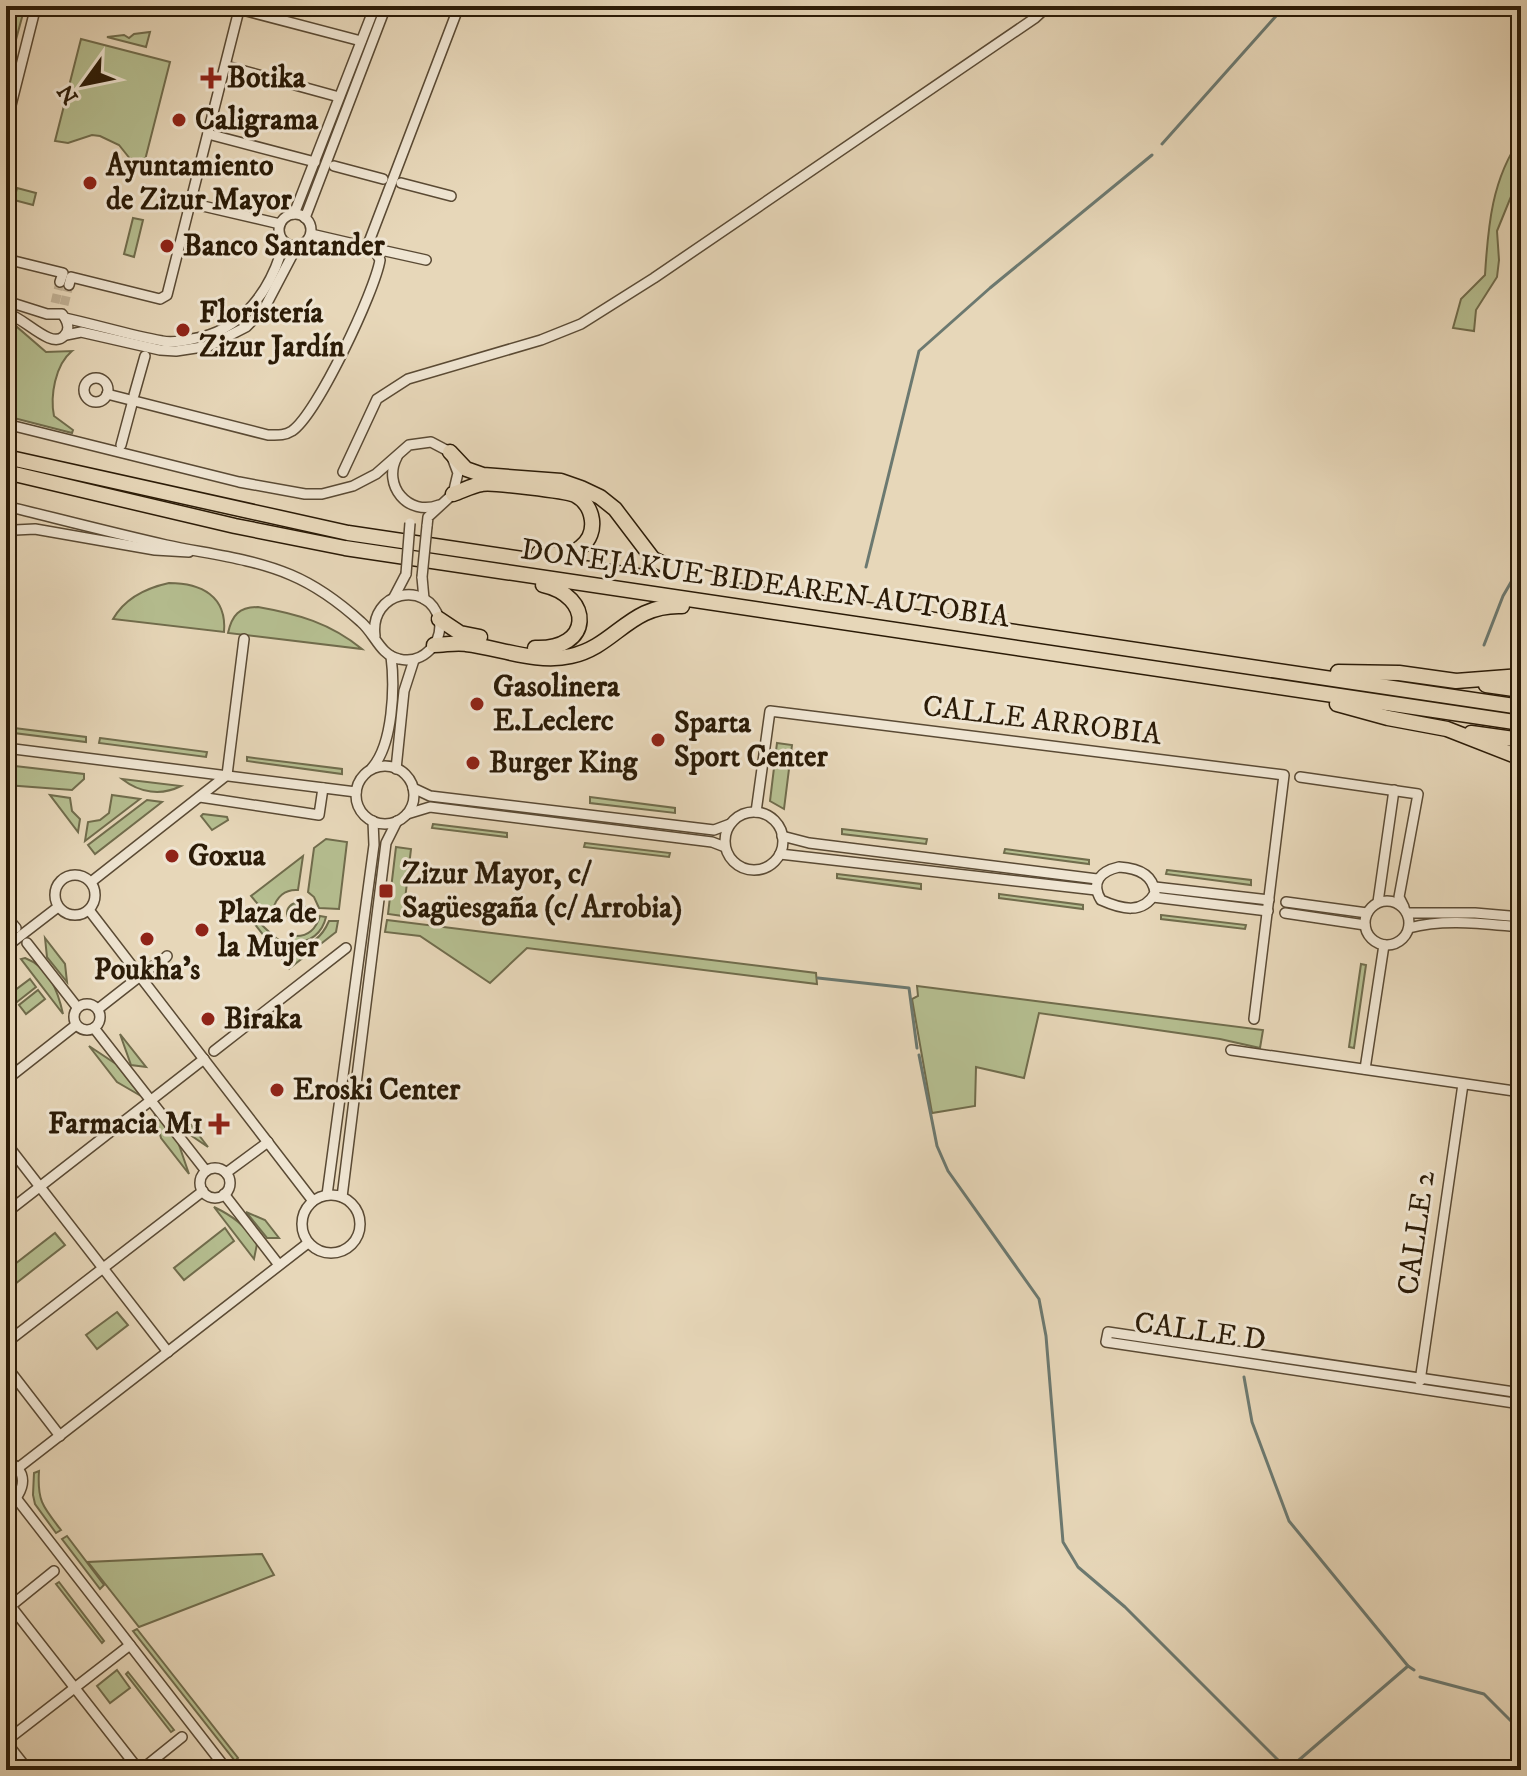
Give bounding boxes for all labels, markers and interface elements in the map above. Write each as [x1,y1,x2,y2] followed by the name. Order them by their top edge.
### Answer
[44,44,124,124] north arrow
[227,60,307,97] place label: Botika
[202,69,220,87] marker: Botika
[52,79,85,109] text: N
[195,102,319,139] place label: Caligrama
[170,111,188,129] marker: Caligrama
[105,148,293,219] place label: Ayuntamiento de Zizur Mayor
[81,174,99,192] marker: Ayuntamiento de Zizur Mayor
[183,228,386,265] place label: Banco Santander
[158,237,176,255] marker: Banco Santander
[199,295,345,366] place label: Floristería Zizur Jardín
[174,321,192,339] marker: Floristería Zizur Jardín
[518,531,1013,637] street label: DONEJAKUE BIDEAREN AUTOBIA
[493,669,621,740] place label: Gasolinera E.Leclerc
[921,688,1164,754] street label: CALLE ARROBIA
[468,695,486,713] marker: Gasolinera E.Leclerc
[674,705,828,776] place label: Sparta Sport Center
[649,731,667,749] marker: Sparta Sport Center
[489,745,639,782] place label: Burger King
[464,754,482,772] marker: Burger King
[188,838,267,875] place label: Goxua
[163,847,181,865] marker: Goxua
[402,856,682,927] place label: Zizur Mayor, c/ Sagüesgaña (c/ Arrobia)
[377,882,395,900] marker: Zizur Mayor, c/ Sagüesgaña (c/ Arrobia)
[217,895,319,966] place label: Plaza de la Mujer
[193,921,211,939] marker: Plaza de la Mujer
[138,930,156,948] marker: Poukha's
[94,952,200,989] place label: Poukha's
[224,1001,303,1038] place label: Biraka
[199,1010,217,1028] marker: Biraka
[293,1072,461,1109] place label: Eroski Center
[268,1081,286,1099] marker: Eroski Center
[48,1106,203,1143] place label: Farmacia M1
[210,1115,228,1133] marker: Farmacia M1
[1390,1168,1444,1297] street label: CALLE 2
[1132,1304,1268,1360] street label: CALLE D

